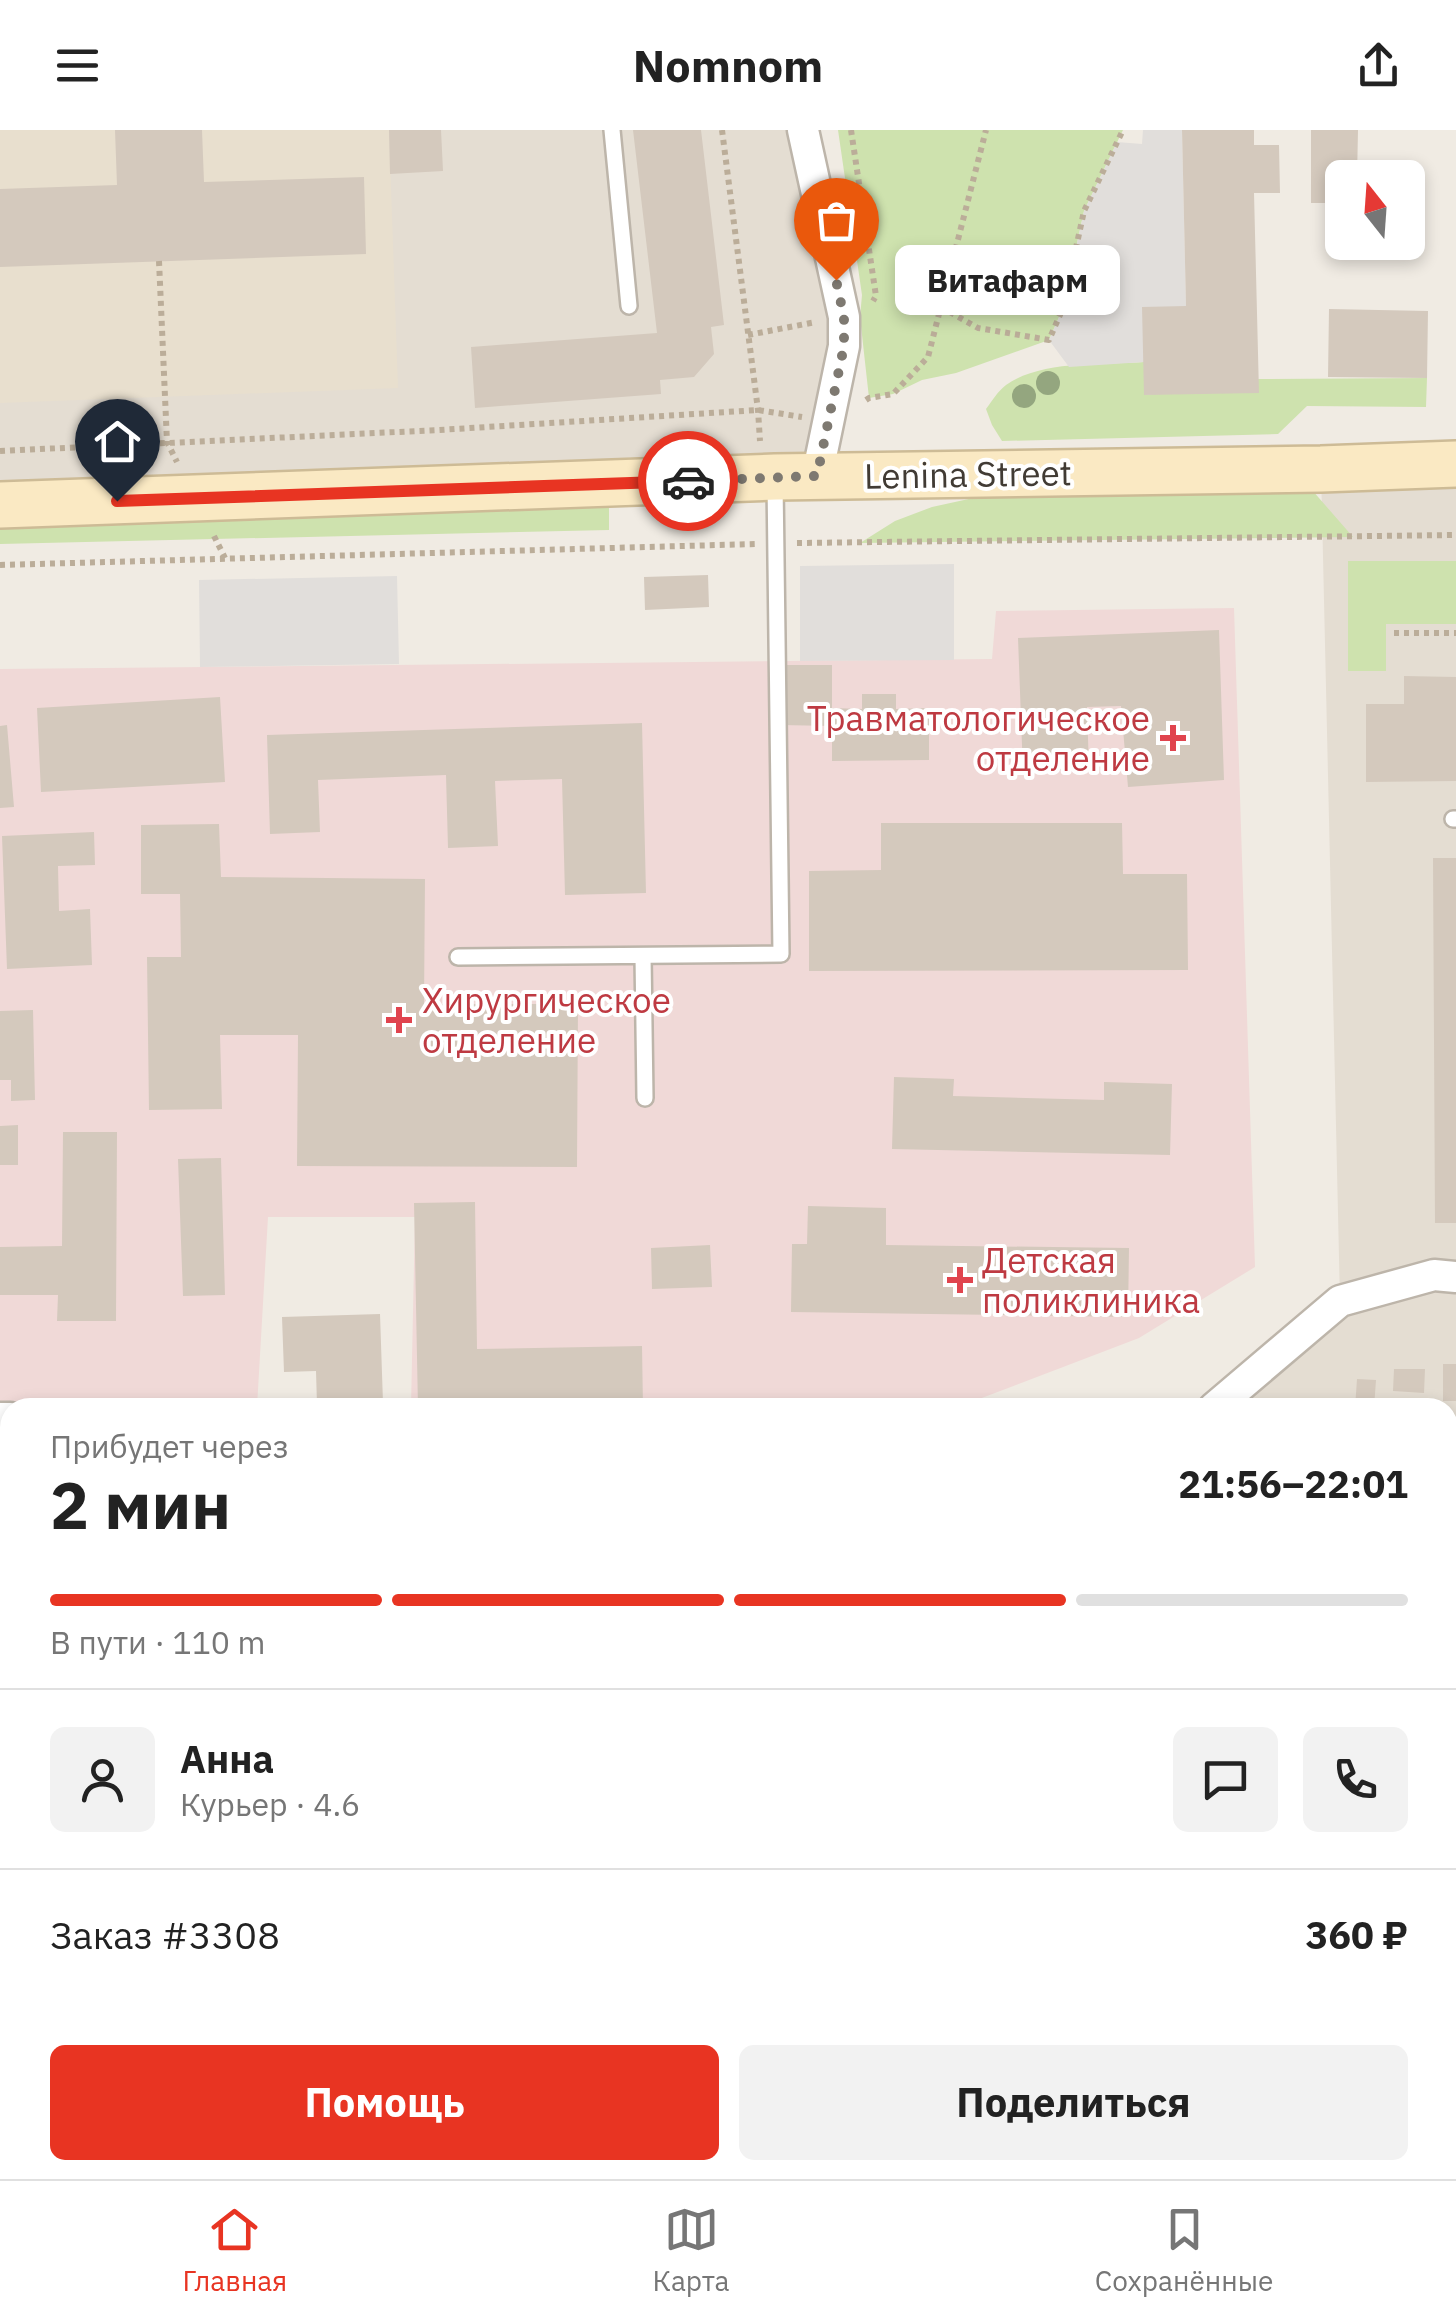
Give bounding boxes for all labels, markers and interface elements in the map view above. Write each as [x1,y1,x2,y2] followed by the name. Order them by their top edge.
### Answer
[633,36,823,94] text: Nomnom
[50,38,105,93] icon: menu
[1351,38,1406,93] icon: share
[1325,160,1425,260] north arrow
[1325,160,1425,260] map controls
[794,178,879,281] pin
[809,193,864,248] icon: bag
[896,245,1121,315] callout: Витафарм
[927,259,1088,301] text: Витафарм
[75,399,160,502] pin
[90,414,145,469] icon: home
[638,431,738,531] courier
[864,449,1072,499] street label: Lenina Street
[661,454,716,509] icon: car
[807,695,1150,781] place label: Травматологическое отделение
[1160,725,1186,751] marker: Травматологическое отделение
[422,977,671,1063] place label: Хирургическое отделение
[386,1007,412,1033] marker: Хирургическое отделение
[982,1237,1200,1323] place label: Детская поликлиника
[947,1267,973,1293] marker: Детская поликлиника
[50,1425,289,1467] text: Прибудет через
[1178,1459,1408,1508] text: 21:56–22:01
[50,1462,231,1547] text: 2 мин
[50,1621,266,1663] text: В пути · 110 m
[50,1727,155,1832] button: person
[1173,1727,1278,1832] button: chat
[1303,1727,1408,1832] button: phone
[180,1734,274,1783] text: Анна
[180,1783,360,1825] text: Курьер · 4.6
[50,1910,280,1959] text: Заказ #3308
[1306,1910,1408,1959] text: 360 ₽
[50,2045,719,2160] button: Помощь
[739,2045,1408,2160] button: Поделиться
[183,2202,287,2299] tab: Главная
[653,2202,730,2299] tab: Карта
[1095,2202,1273,2299] tab: Сохранённые

